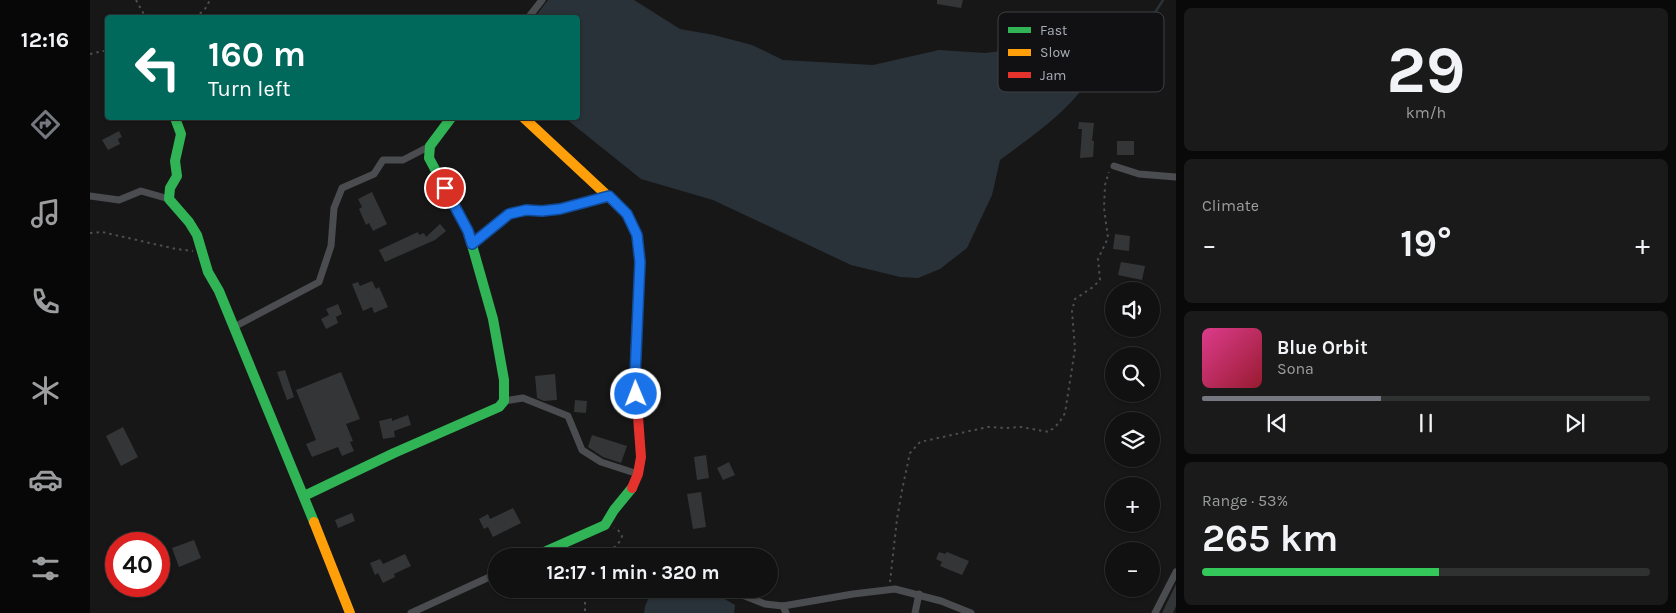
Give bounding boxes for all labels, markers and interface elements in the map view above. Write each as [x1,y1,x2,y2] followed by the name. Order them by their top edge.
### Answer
[998,12,1164,92] legend
[1040,22,1067,39] text: Fast
[21,27,69,53] text: 12:16
[1387,32,1465,108] text: 29
[208,34,306,75] text: 160 m
[125,35,190,100] icon: left
[1040,44,1070,61] text: Slow
[1040,67,1066,84] text: Jam
[208,76,291,102] text: Turn left
[1406,103,1446,122] text: km/h
[28,107,63,142] icon: directions
[424,167,466,209] pin
[431,174,459,202] icon: arrive
[28,196,63,231] icon: music
[1202,196,1259,215] text: Climate
[1400,221,1452,266] text: 19°
[1202,228,1217,261] text: −
[1635,228,1650,261] text: +
[1105,282,1160,597] map controls
[1105,282,1160,337] button: sound
[28,284,63,319] icon: phone
[1277,337,1368,359] text: Blue Orbit
[1105,347,1160,402] button: search
[1277,359,1314,378] text: Sona
[609,367,661,419] position arrow
[28,373,63,408] icon: climate
[1263,409,1291,437] icon: previous
[1412,409,1440,437] icon: pause
[1561,409,1589,437] icon: next
[1105,412,1160,467] button: layers
[28,462,63,497] icon: car
[1105,477,1160,532] button: +
[1202,491,1288,510] text: Range · 53%
[1202,516,1338,561] text: 265 km
[105,532,170,597] speed limit sign: 40
[1105,542,1160,597] button: −
[28,551,63,586] icon: filters
[547,562,719,584] text: 12:17 · 1 min · 320 m

